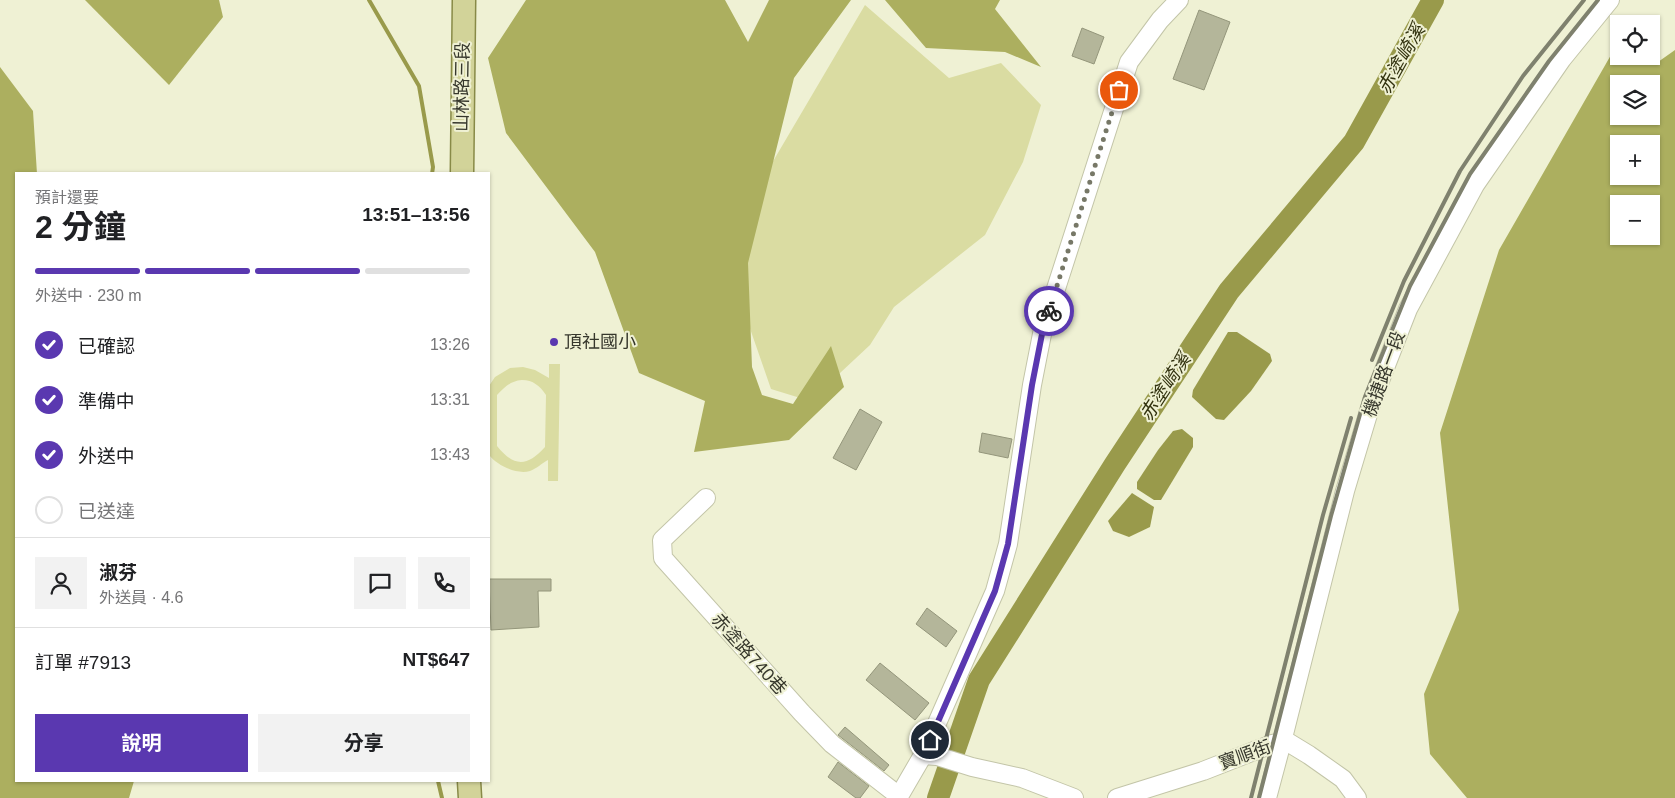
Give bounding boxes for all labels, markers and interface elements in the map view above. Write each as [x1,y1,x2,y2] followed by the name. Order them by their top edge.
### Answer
[1610,15,1660,245] map controls
[1610,15,1660,65] button: locate
[1373,18,1430,97] water label: 赤塗崎溪
[451,42,473,132] street label: 山林路三段
[1098,69,1140,111] pin
[1610,75,1660,125] button: layers
[1105,76,1133,104] icon: bag
[1610,135,1660,185] button: +
[35,189,99,206] text: 預計還要
[1610,195,1660,245] button: −
[362,204,470,225] text: 13:51–13:56
[35,209,126,245] text: 2 分鐘
[1024,286,1074,336] courier
[35,287,142,304] text: 外送中 · 230 m
[1035,297,1063,325] icon: bike
[1359,328,1409,420] street label: 機捷路一段
[35,331,63,359] icon: check
[564,332,636,352] place label: 頂社國小
[78,336,135,357] text: 已確認
[430,336,470,353] text: 13:26
[548,336,560,348] marker: 頂社國小
[1135,347,1196,425] water label: 赤塗崎溪
[35,386,63,414] icon: check
[78,391,135,412] text: 準備中
[430,391,470,408] text: 13:31
[35,441,63,469] icon: check
[78,446,135,467] text: 外送中
[430,446,470,463] text: 13:43
[78,501,135,522] text: 已送達
[35,557,87,609] button: person
[354,557,406,609] button: chat
[418,557,470,609] button: phone
[99,562,137,583] text: 淑芬
[99,589,183,606] text: 外送員 · 4.6
[707,609,791,699] street label: 赤塗路740巷
[402,649,470,670] text: NT$647
[35,652,131,673] text: 訂單 #7913
[35,714,248,772] button: 說明
[258,714,470,772] button: 分享
[909,719,951,761] pin
[916,726,944,754] icon: home
[1216,736,1274,774] street label: 寶順街

